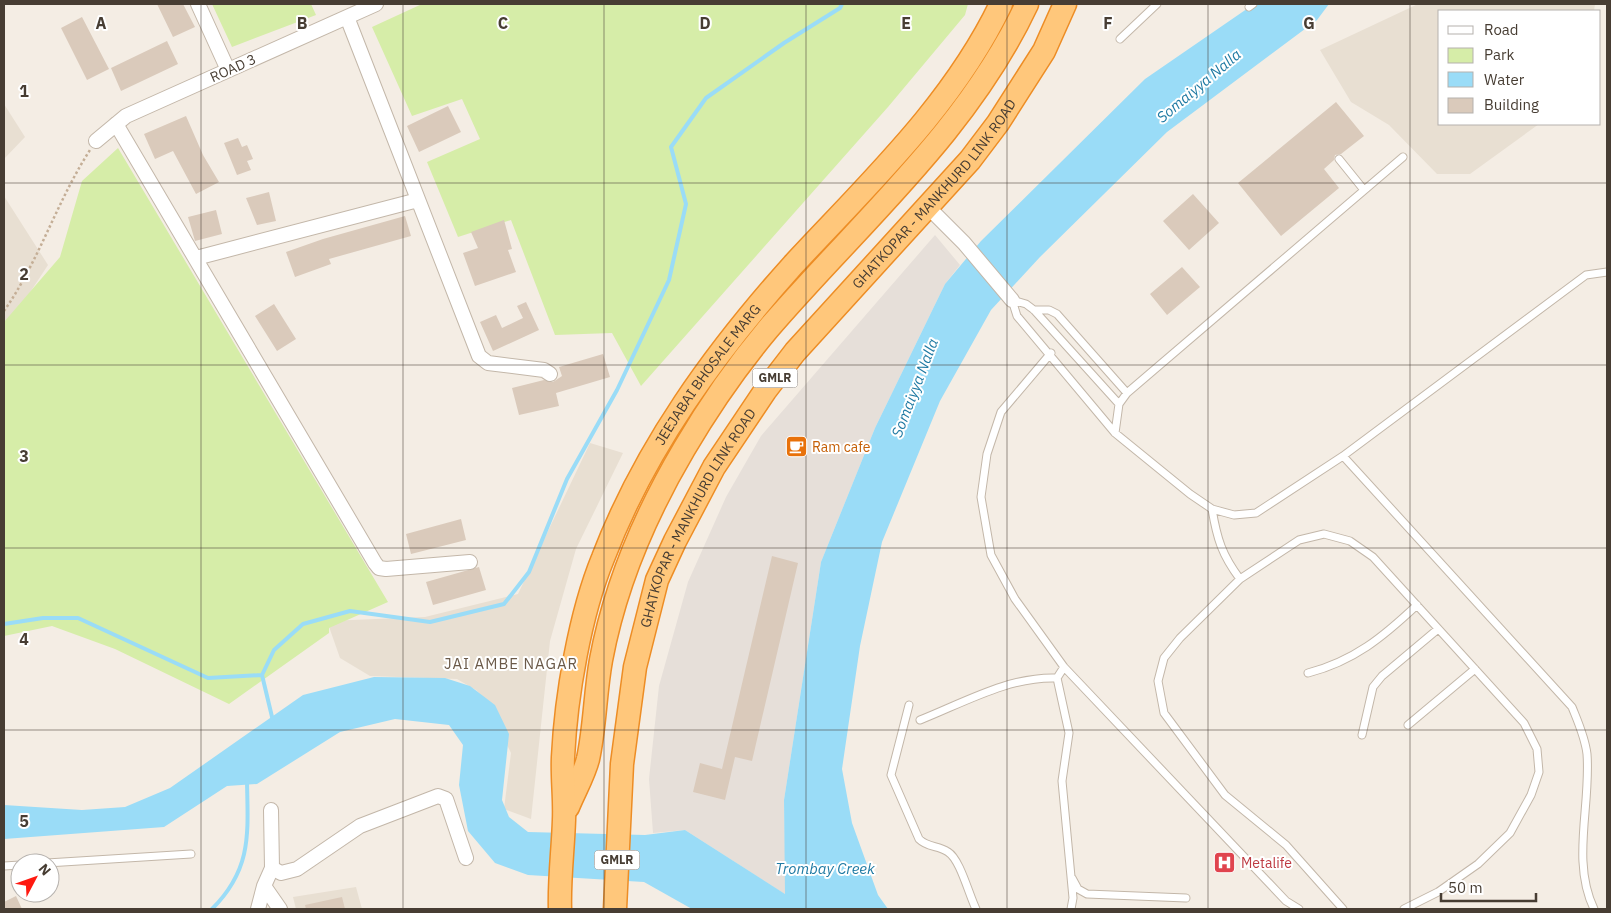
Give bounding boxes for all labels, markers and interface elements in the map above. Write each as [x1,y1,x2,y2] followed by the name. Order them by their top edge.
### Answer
[1438,10,1601,125] legend
[96,13,107,33] text: A
[297,13,308,33] text: B
[498,13,508,33] text: C
[699,13,711,33] text: D
[901,13,911,33] text: E
[1103,13,1113,33] text: F
[1303,13,1315,33] text: G
[1484,20,1519,39] text: Road
[1153,45,1245,127] water label: Somaiyya Nalla
[1484,45,1514,64] text: Park
[207,50,259,86] street label: ROAD 3
[1484,70,1525,89] text: Water
[19,81,29,101] text: 1
[1484,95,1539,114] text: Building
[848,96,1020,292] street label: GHATKOPAR - MANKHURD LINK ROAD
[19,264,29,284] text: 2
[651,300,764,448] street label: JEEJABAI BHOSALE MARG
[887,335,942,440] water label: Somaiyya Nalla
[752,368,798,388] road number: GMLR
[636,405,760,630] street label: GHATKOPAR - MANKHURD LINK ROAD
[784,435,808,459] cafe icon: Ram cafe
[812,438,871,456] place label: Ram cafe
[19,446,29,466] text: 3
[19,629,29,649] text: 4
[444,654,578,673] district label: JAI AMBE NAGAR
[19,811,29,831] text: 5
[594,850,640,870] road number: GMLR
[1213,851,1237,875] hospital icon: Metalife
[10,853,60,903] north arrow
[1241,854,1292,872] place label: Metalife
[775,859,875,878] water label: Trombay Creek
[35,860,55,879] text: N
[1441,870,1536,902] scale bar
[1448,878,1483,897] text: 50 m

